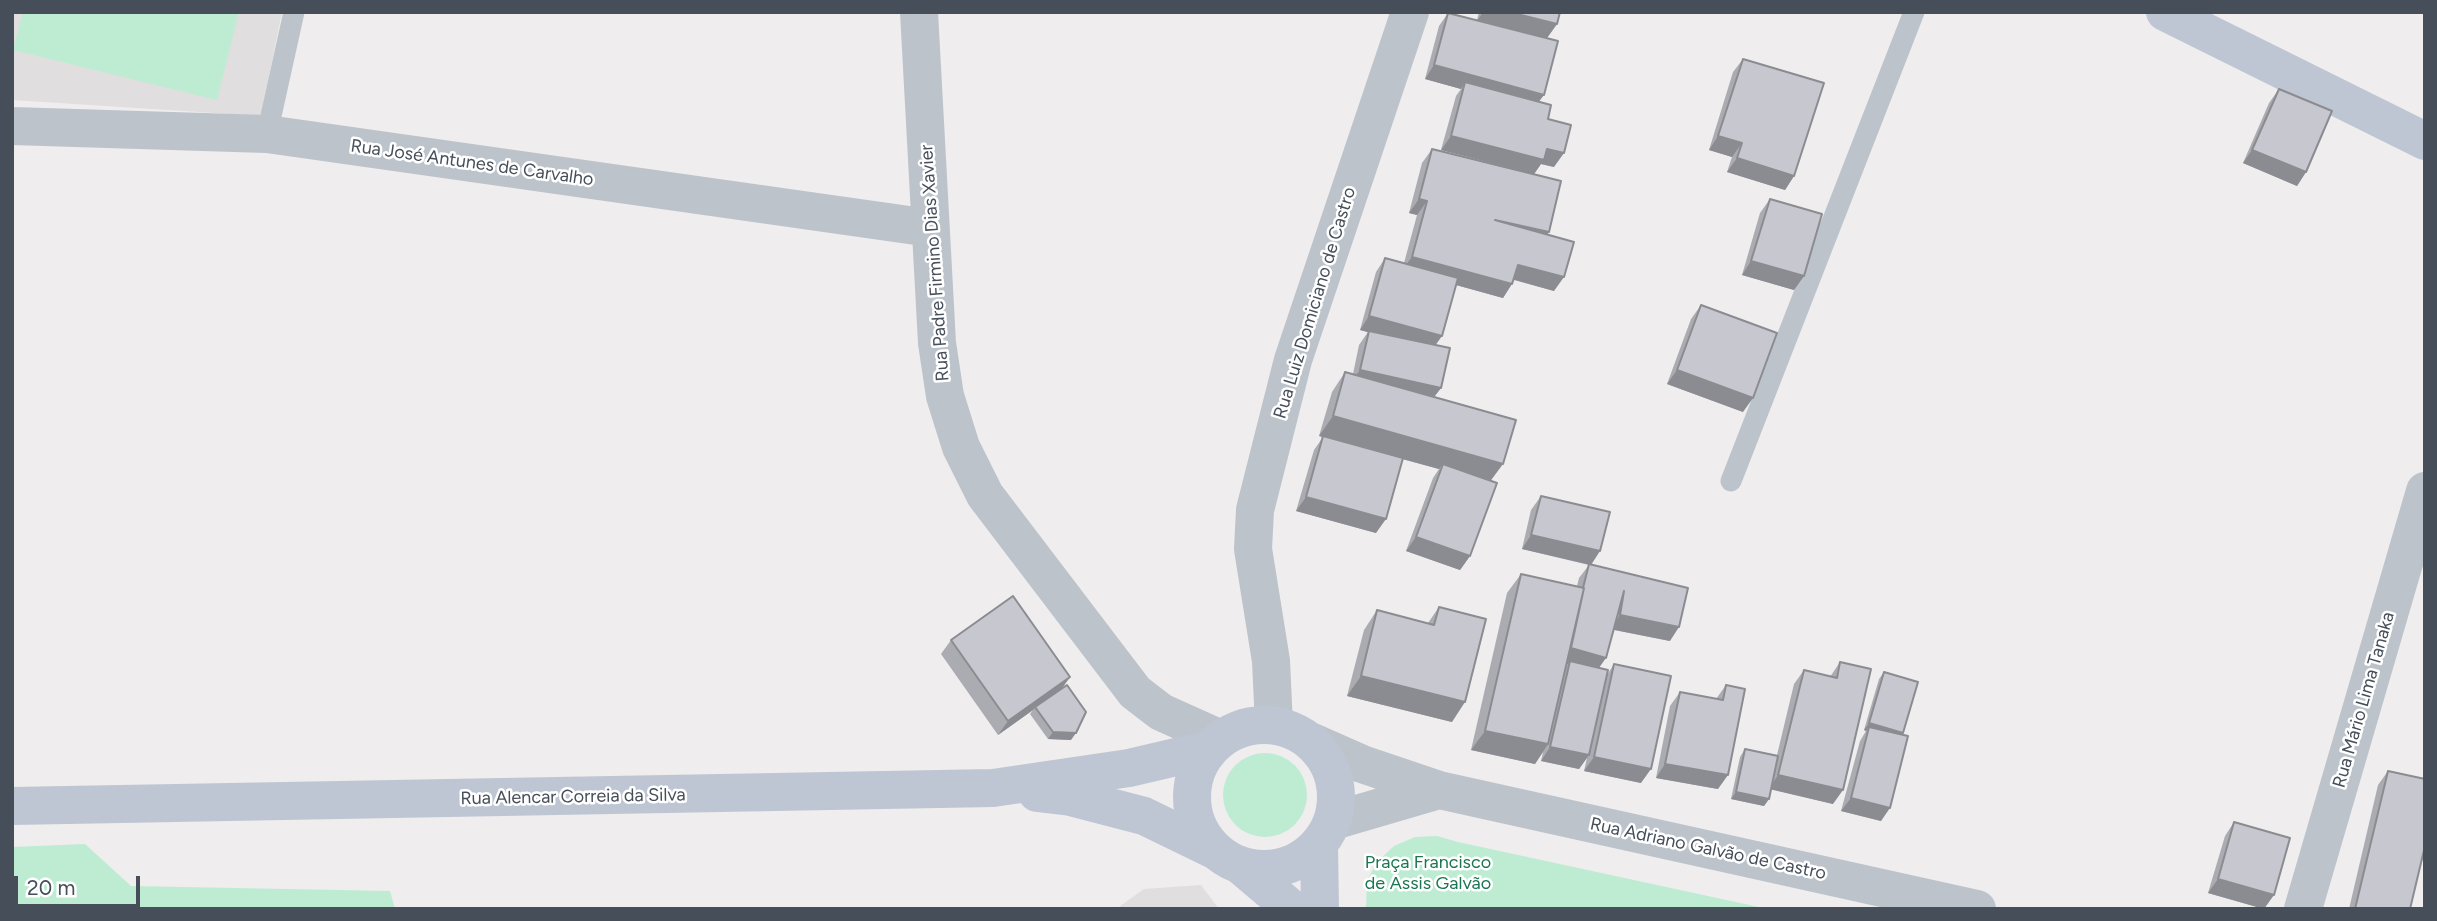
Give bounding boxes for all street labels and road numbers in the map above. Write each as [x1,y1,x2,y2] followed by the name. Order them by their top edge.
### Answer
[349,135,595,191] street label: Rua José Antunes de Carvalho
[916,144,954,382] street label: Rua Padre Firmino Dias Xavier
[1269,185,1361,421] street label: Rua Luiz Domiciano de Castro
[2329,610,2399,790] street label: Rua Mário Lima Tanaka
[460,784,686,810] street label: Rua Alencar Correia da Silva
[1588,813,1828,885] street label: Rua Adriano Galvão de Castro

